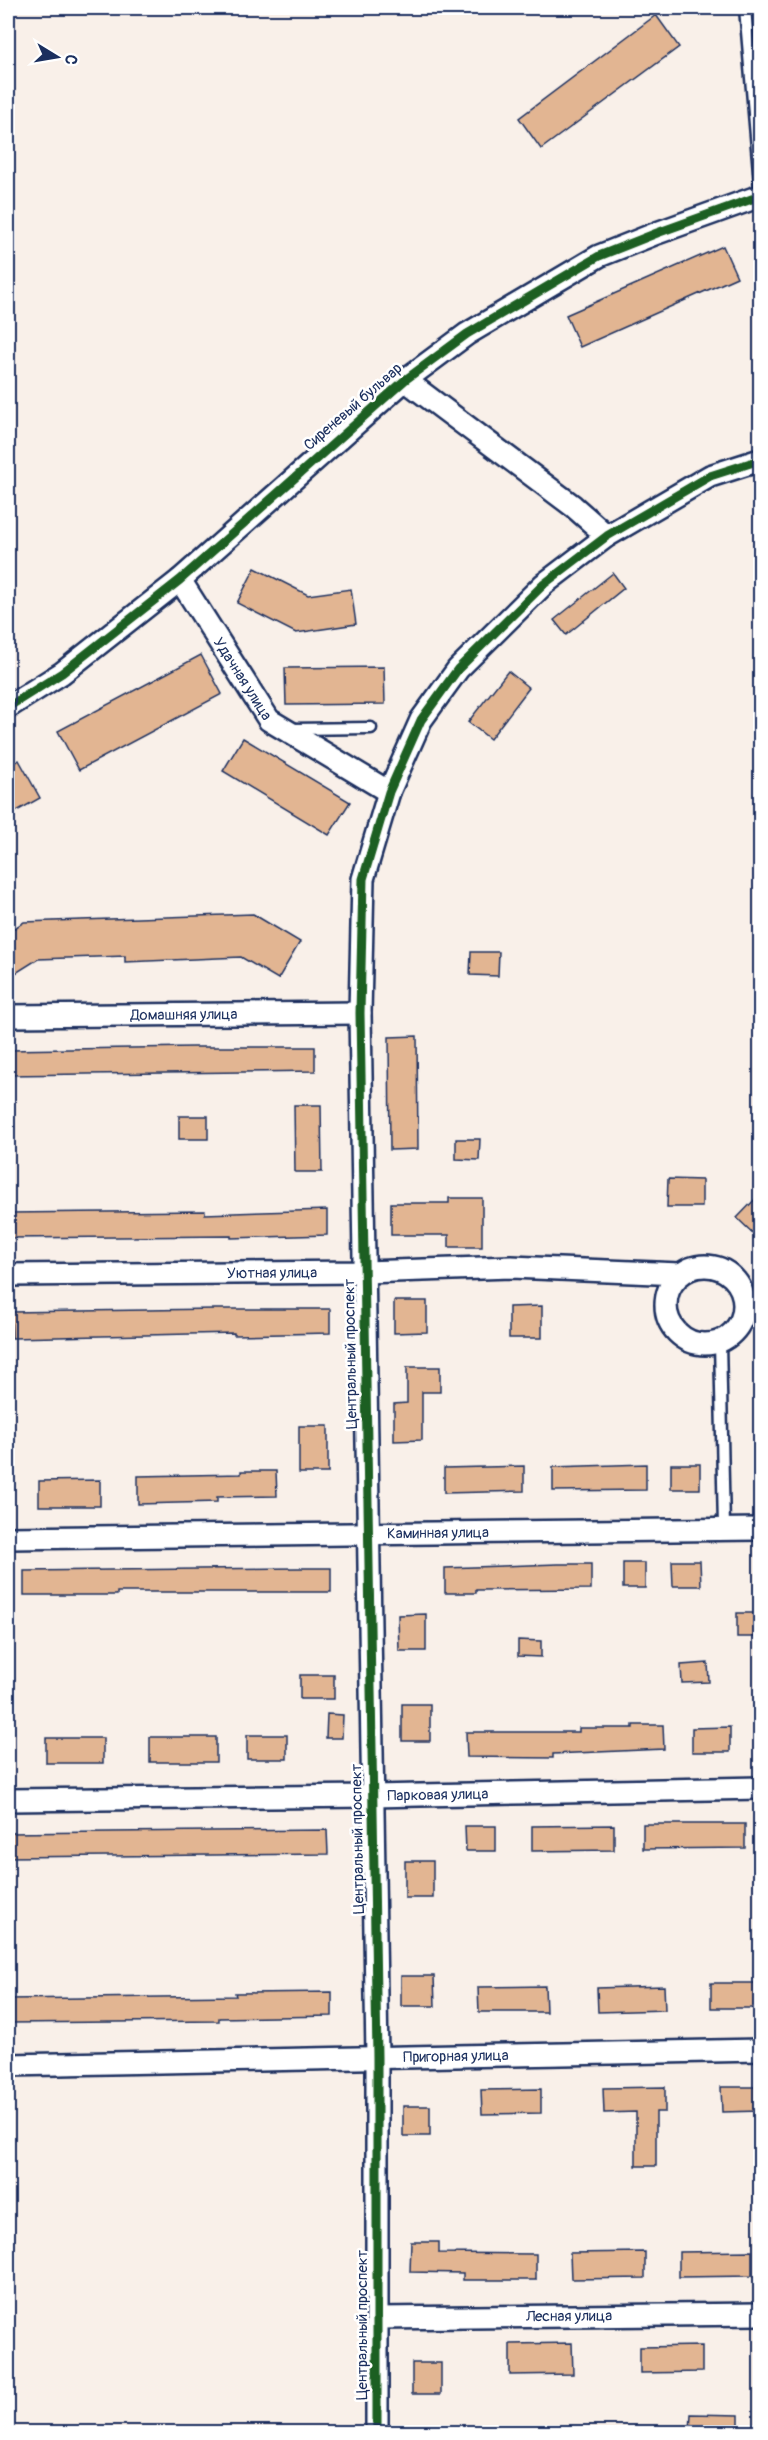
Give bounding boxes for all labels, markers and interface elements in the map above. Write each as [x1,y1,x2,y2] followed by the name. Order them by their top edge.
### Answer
[27,27,87,87] north arrow
[60,53,82,67] text: С
[300,359,406,455] street label: Сиреневый бульвар
[209,634,276,724] street label: Удачная улица
[129,1005,238,1024] street label: Домашняя улица
[227,1263,317,1283] street label: Уютная улица
[340,1278,362,1429] street label: Центральный проспект
[387,1523,489,1543] street label: Каминная улица
[347,1763,369,1914] street label: Центральный проспект
[387,1784,489,1805] street label: Парковая улица
[403,2046,509,2067] street label: Пригорная улица
[353,2249,372,2400] street label: Центральный проспект
[525,2306,612,2326] street label: Лесная улица

